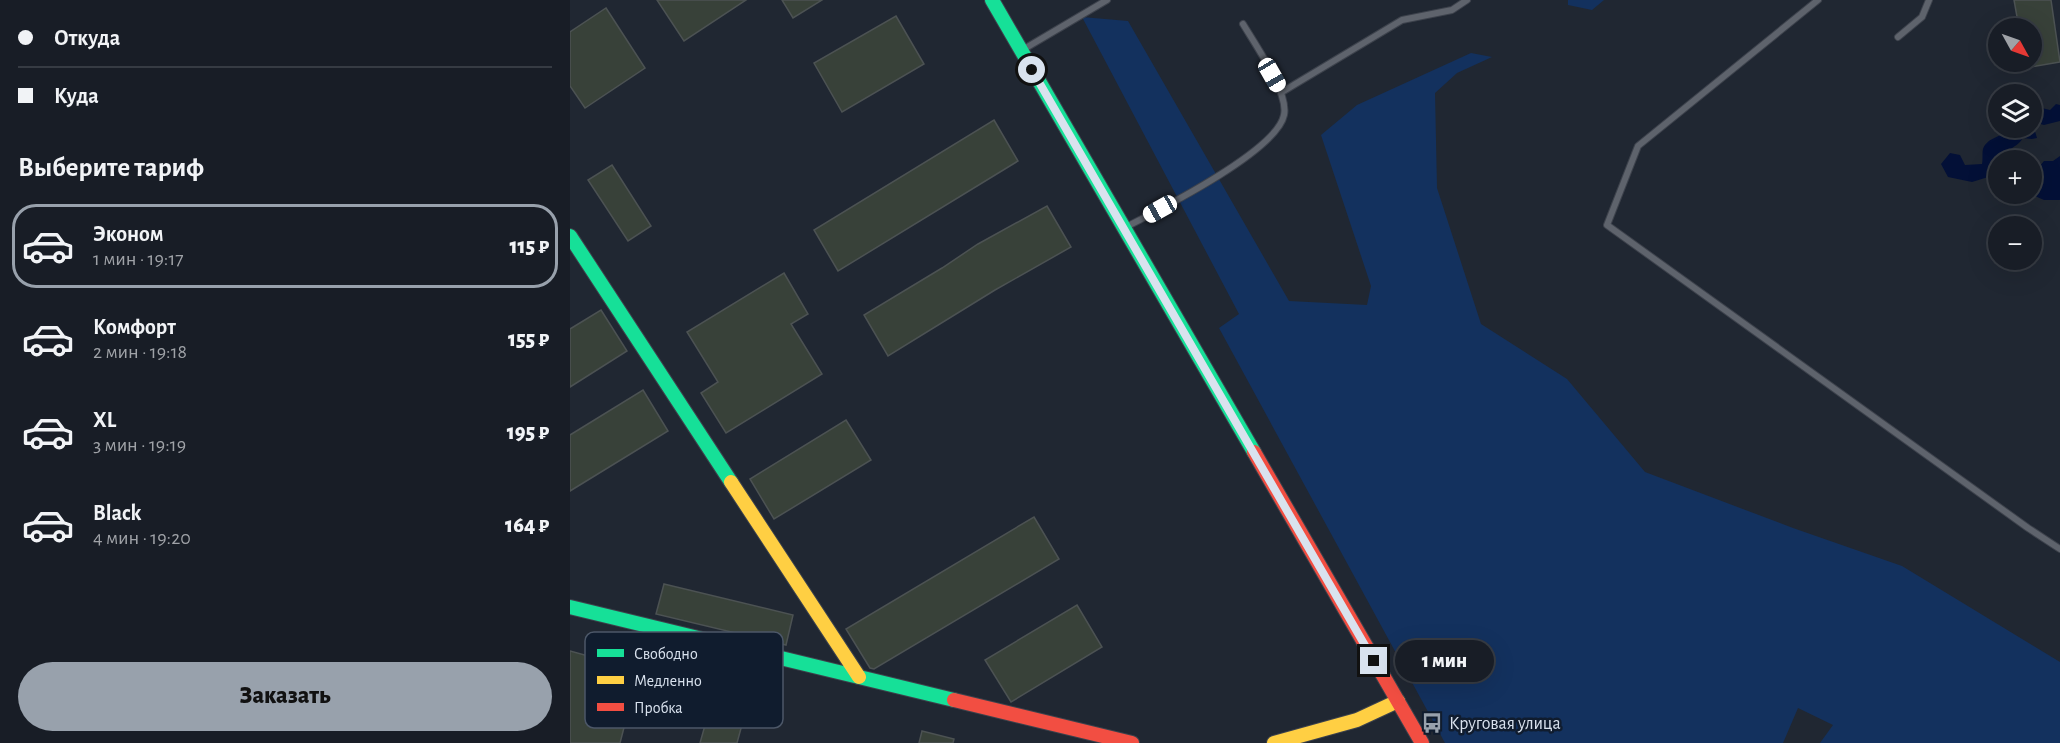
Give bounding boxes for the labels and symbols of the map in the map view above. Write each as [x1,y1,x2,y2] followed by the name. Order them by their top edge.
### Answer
[1988,18,2042,72] north arrow
[1255,55,1289,95] car
[1018,56,1045,83] route start
[1140,192,1180,226] car
[585,632,783,728] legend
[1395,640,1494,682] callout: 1 мин
[634,646,698,662] text: Свободно
[1360,647,1387,674] route end
[634,673,702,689] text: Медленно
[634,700,683,716] text: Пробка
[1420,711,1444,735] bus stop icon: Круговая улица
[1449,715,1561,733] place label: Круговая улица

